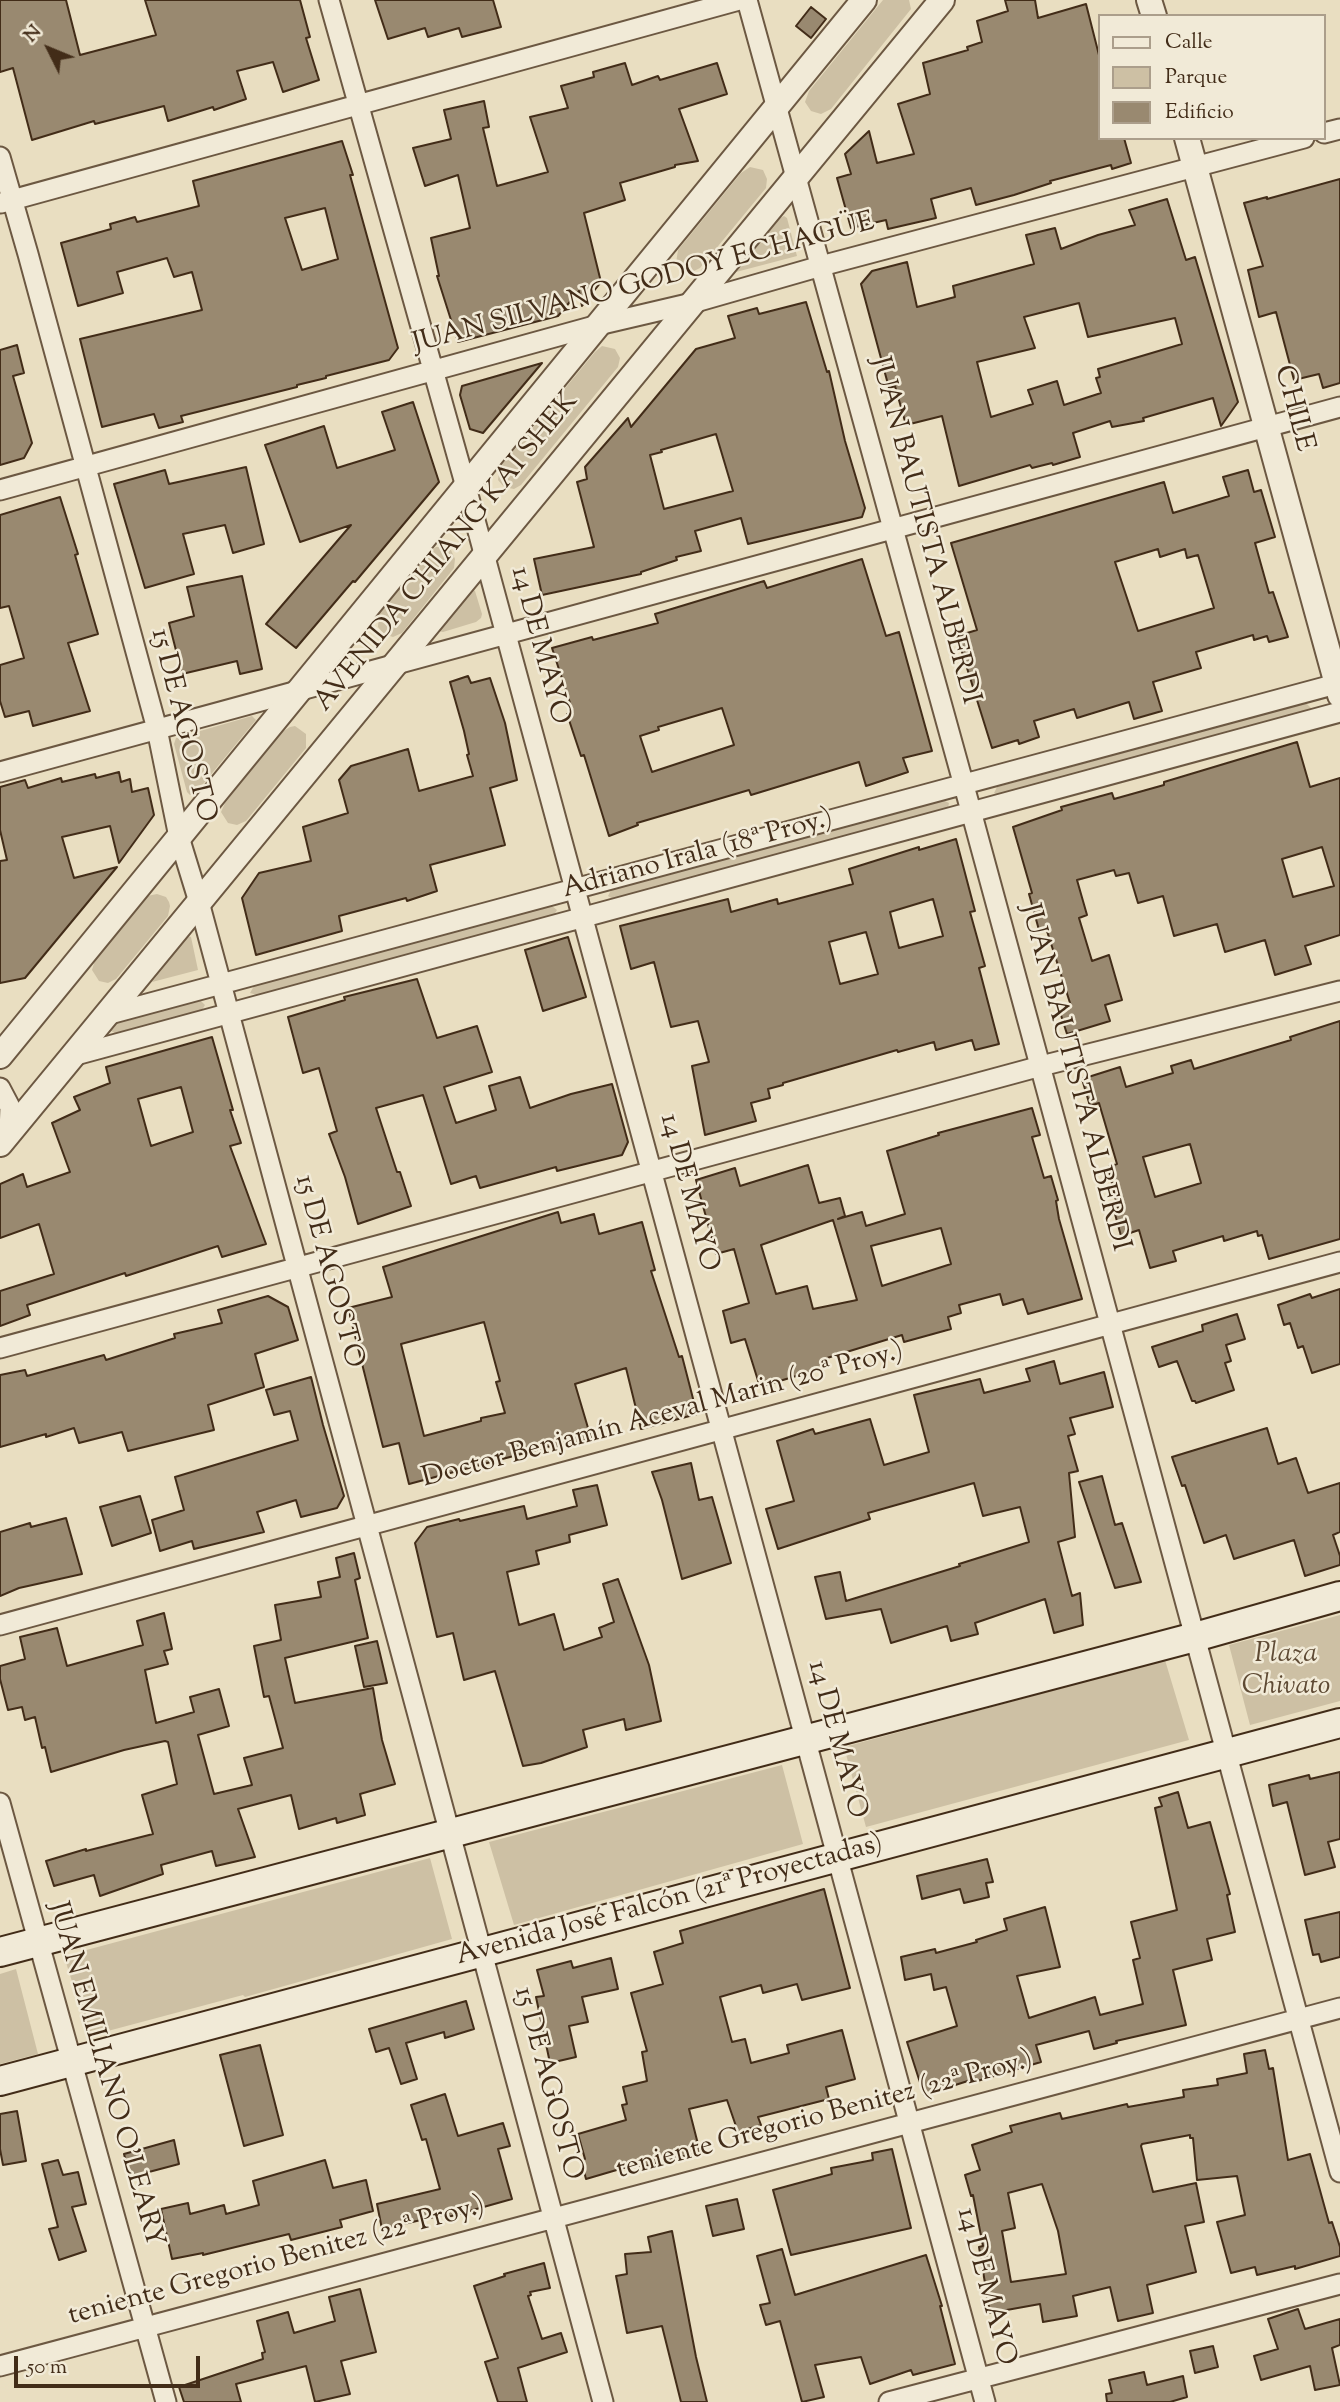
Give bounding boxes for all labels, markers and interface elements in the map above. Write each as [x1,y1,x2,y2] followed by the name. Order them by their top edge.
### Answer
[14,14,84,84] north arrow
[1098,14,1326,140] legend
[18,20,48,49] text: N
[1165,28,1213,58] text: Calle
[1165,63,1227,93] text: Parque
[1165,98,1234,128] text: Edificio
[409,207,879,363] street label: JUAN SILVANO GODOY ECHAGÜE
[860,354,986,708] street label: JUAN BAUTISTA ALBERDI
[1264,362,1320,456] street label: CHILE
[309,386,587,720] street label: AVENIDA CHIANG KAI SHEK
[501,563,575,729] street label: 14 DE MAYO
[141,626,221,826] street label: 15 DE AGOSTO
[559,804,837,908] street label: Adriano Irala (18ª Proy.)
[1010,901,1136,1255] street label: JUAN BAUTISTA ALBERDI
[650,1110,724,1276] street label: 14 DE MAYO
[285,1172,369,1372] street label: 15 DE AGOSTO
[419,1336,907,1498] street label: Doctor Benjamín Aceval Marin (20ª Proy.)
[1242,1639,1330,1705] park label: Plaza Chivato
[798,1657,872,1823] street label: 14 DE MAYO
[453,1829,887,1975] street label: Avenida José Falcón (21ª Proyectadas)
[39,1899,169,2251] street label: JUAN EMILIANO O'LEARY
[504,1984,588,2184] street label: 15 DE AGOSTO
[613,2045,1037,2189] street label: teniente Gregorio Benitez (22ª Proy.)
[65,2191,489,2335] street label: teniente Gregorio Benitez (22ª Proy.)
[947,2204,1021,2370] street label: 14 DE MAYO
[18,2342,203,2386] scale bar
[27,2353,67,2383] text: 50 m

